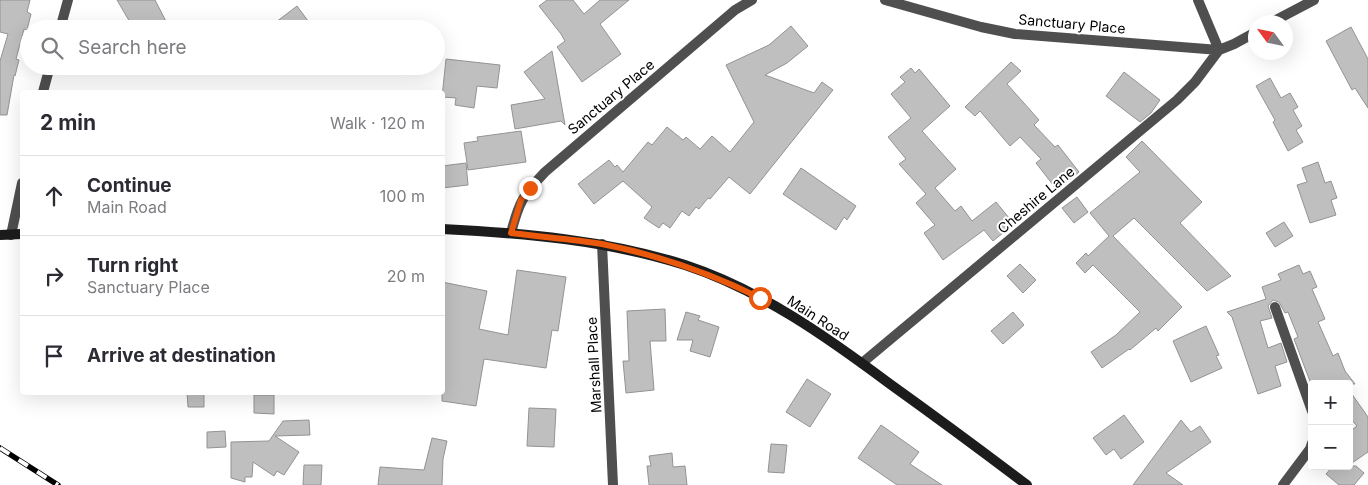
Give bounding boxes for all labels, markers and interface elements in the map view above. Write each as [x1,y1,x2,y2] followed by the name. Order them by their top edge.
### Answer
[1018,10,1126,37] street label: Sanctuary Place
[1248,15,1293,60] north arrow
[20,20,445,75] search box
[38,34,66,62] icon: search
[78,36,187,59] text: Search here
[564,56,657,138] street label: Sanctuary Place
[40,110,96,135] text: 2 min
[330,113,425,133] text: Walk · 120 m
[994,163,1078,237] street label: Cheshire Lane
[87,174,172,197] text: Continue
[519,177,542,200] route end
[40,182,68,210] icon: ahead
[380,186,425,206] text: 100 m
[87,197,167,217] text: Main Road
[87,254,178,277] text: Turn right
[40,262,68,290] icon: right
[387,266,425,286] text: 20 m
[87,277,210,297] text: Sanctuary Place
[749,287,772,310] route start
[784,291,852,344] street label: Main Road
[582,316,605,414] street label: Marshall Place
[40,342,68,370] icon: arrive
[87,344,276,367] text: Arrive at destination
[1308,380,1353,470] map controls
[1308,380,1353,425] button: +
[1308,425,1353,470] button: −

